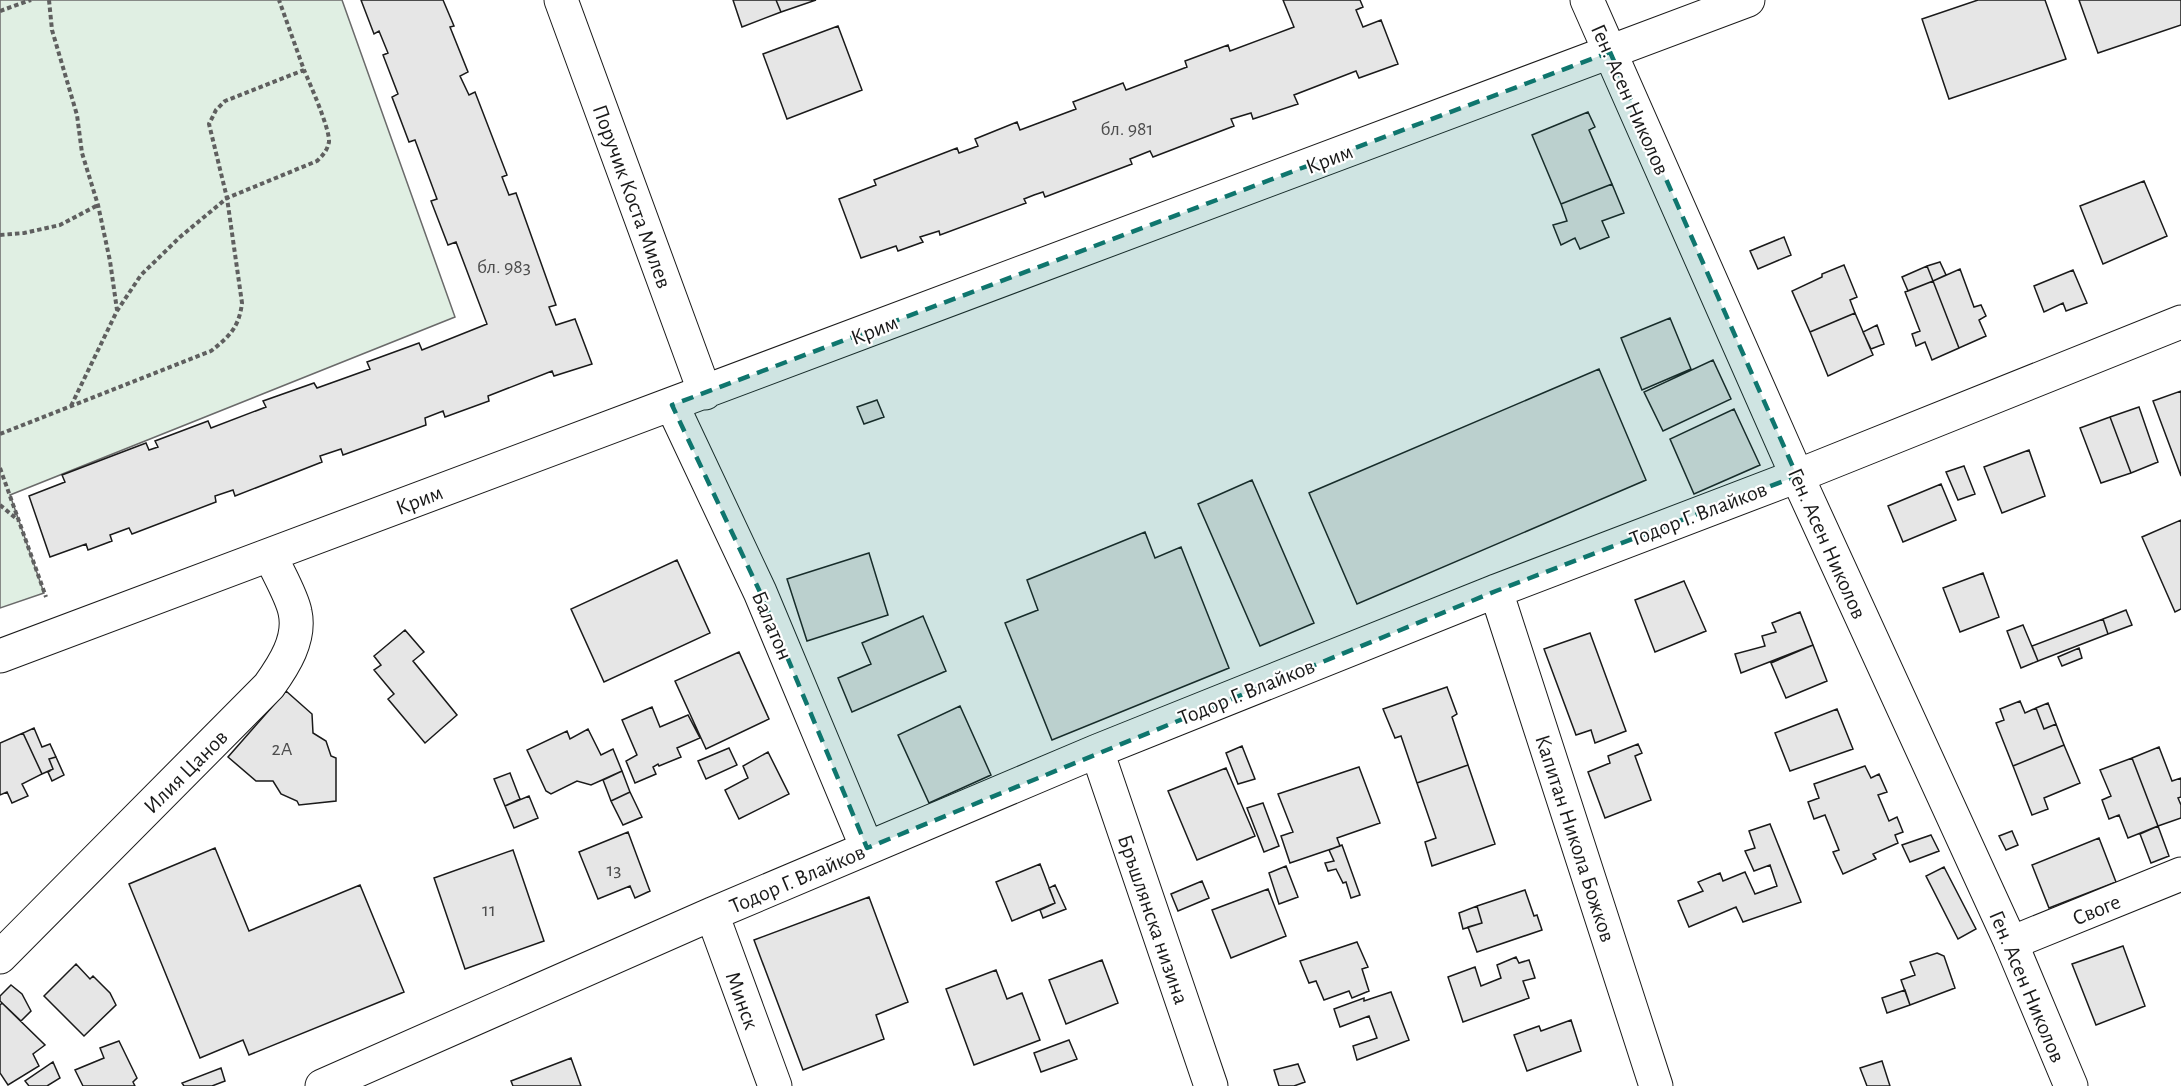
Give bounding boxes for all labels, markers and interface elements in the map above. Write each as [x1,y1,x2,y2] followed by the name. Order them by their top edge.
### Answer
[1587,21,1673,178] street label: Ген. Асен Николов
[589,102,676,291] street label: Поручик Коста Милев
[1101,119,1153,139] house number: бл. 981
[1303,140,1356,178] street label: Крим
[477,257,531,277] house number: бл. 983
[848,311,901,349] street label: Крим
[1784,465,1870,622] street label: Ген. Асен Николов
[1627,478,1770,550] street label: Тодор Г. Влайков
[393,481,446,519] street label: Крим
[748,588,796,663] street label: Балатон
[1175,655,1318,729] street label: Тодор Г. Влайков
[140,726,232,818] street label: Илия Цанов
[1531,732,1619,945] street label: Капитан Никола Божков
[272,739,293,759] house number: 2А
[1114,832,1192,1007] street label: Бръшлянска низина
[726,841,868,917] street label: Тодор Г. Влайков
[606,860,622,880] house number: 13
[2069,890,2124,929] street label: Своге
[482,900,496,920] house number: 11
[1985,907,2069,1066] street label: Ген. Асен Николов
[721,968,763,1032] street label: Минск

